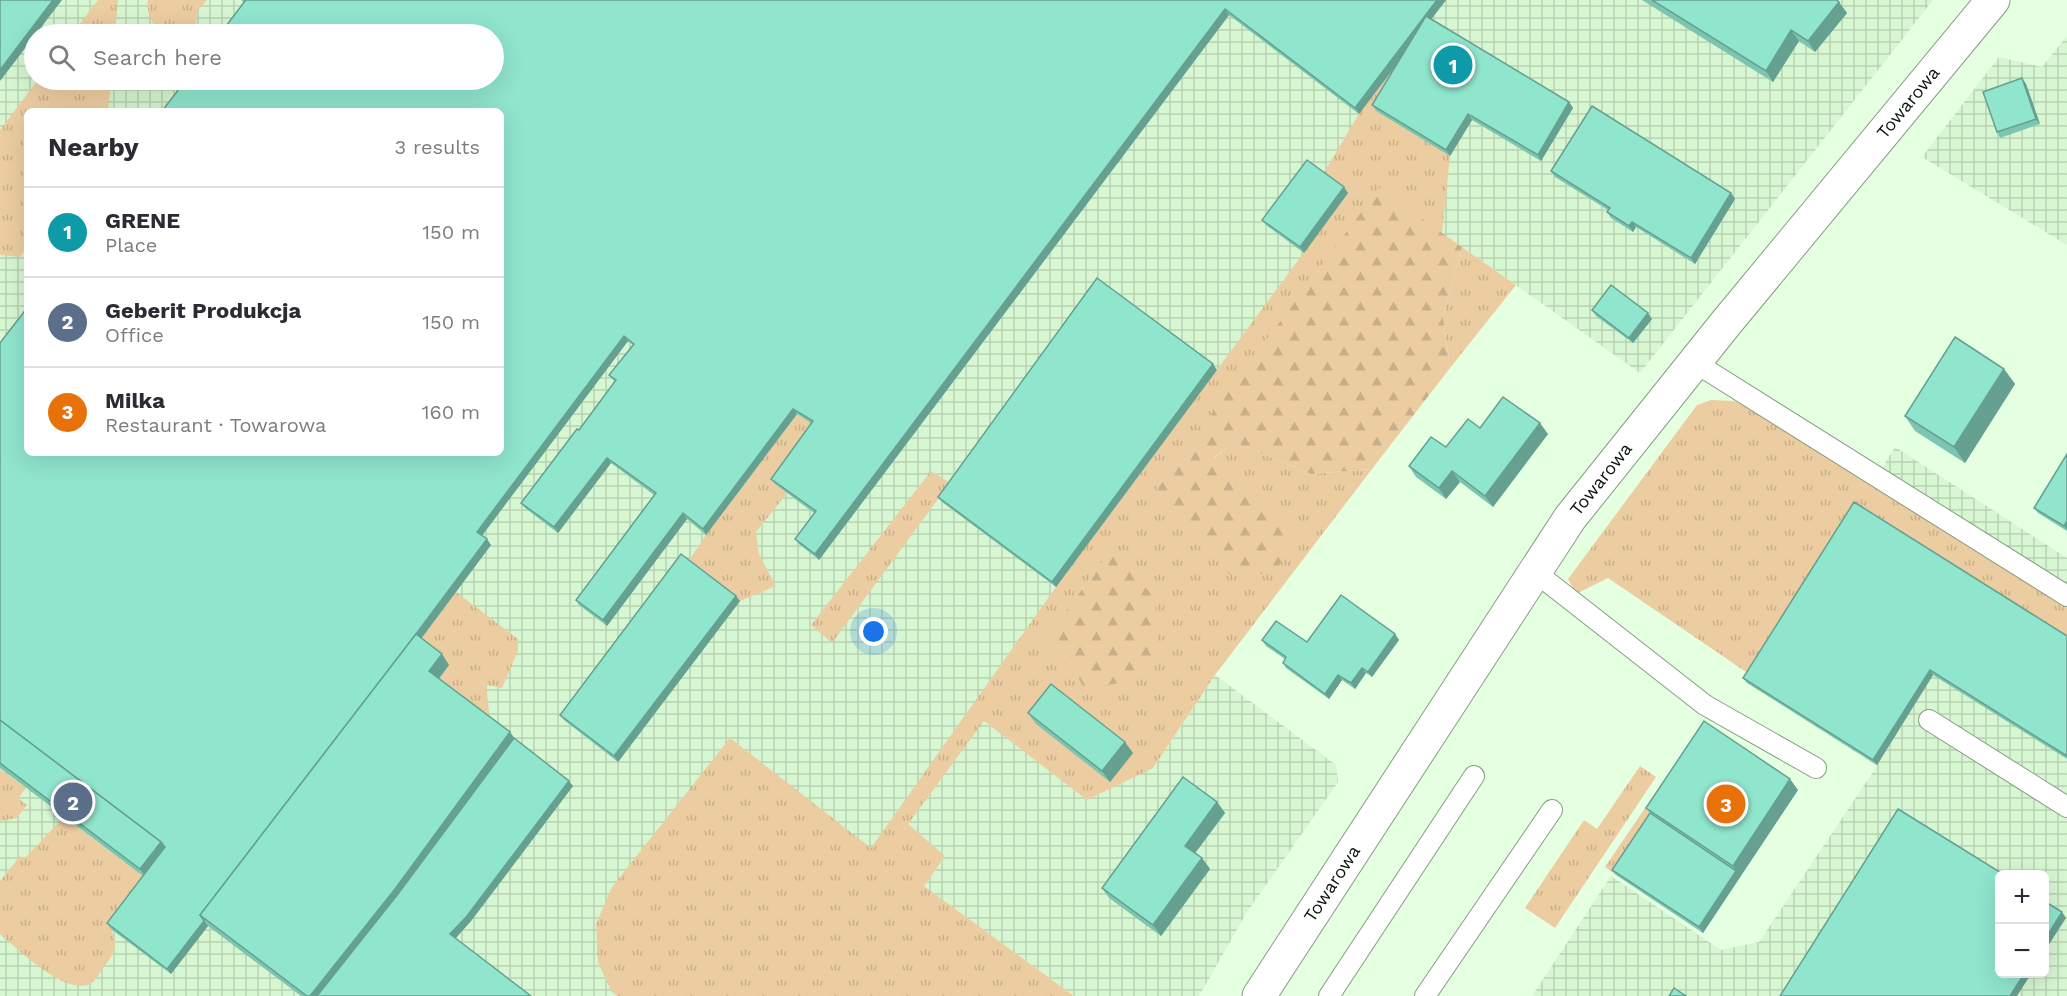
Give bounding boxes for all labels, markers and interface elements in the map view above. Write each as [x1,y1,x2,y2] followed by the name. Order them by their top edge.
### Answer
[24,24,504,90] search box
[45,41,78,74] icon: search
[1434,42,1472,88] pin: 1
[93,45,222,70] text: Search here
[1872,62,1944,143] street label: Towarowa
[48,132,139,162] text: Nearby
[395,135,480,159] text: 3 results
[105,208,180,233] text: GRENE
[63,220,72,244] text: 1
[422,220,480,244] text: 150 m
[105,233,157,257] text: Place
[105,298,301,323] text: Geberit Produkcja
[62,310,73,334] text: 2
[422,310,480,334] text: 150 m
[105,323,164,347] text: Office
[105,388,165,413] text: Milka
[62,400,73,424] text: 3
[422,400,480,424] text: 160 m
[105,413,326,437] text: Restaurant · Towarowa
[1565,438,1636,519] street label: Towarowa
[859,617,888,646] your location
[54,780,92,824] pin: 2
[1706,782,1746,826] pin: 3
[1299,841,1364,926] street label: Towarowa
[1995,870,2049,978] map controls
[1995,870,2049,924] button: +
[1995,924,2049,978] button: −

